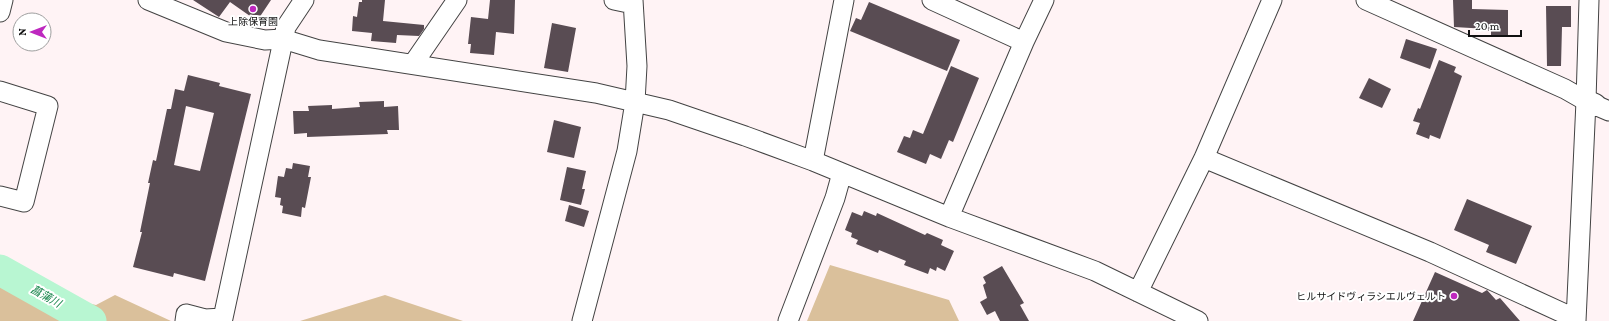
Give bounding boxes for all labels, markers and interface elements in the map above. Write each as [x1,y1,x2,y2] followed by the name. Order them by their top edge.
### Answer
[248,4,258,14] marker: 上除保育園
[12,12,52,52] north arrow
[1469,12,1521,38] scale bar
[228,16,278,27] place label: 上除保育園
[1475,19,1500,33] text: 20 m
[16,28,28,36] text: N
[29,283,64,310] water label: 菖蒲川
[1296,291,1446,302] place label: ヒルサイドヴィラシエルヴェルト
[1449,291,1459,301] marker: ヒルサイドヴィラシエルヴェルト

